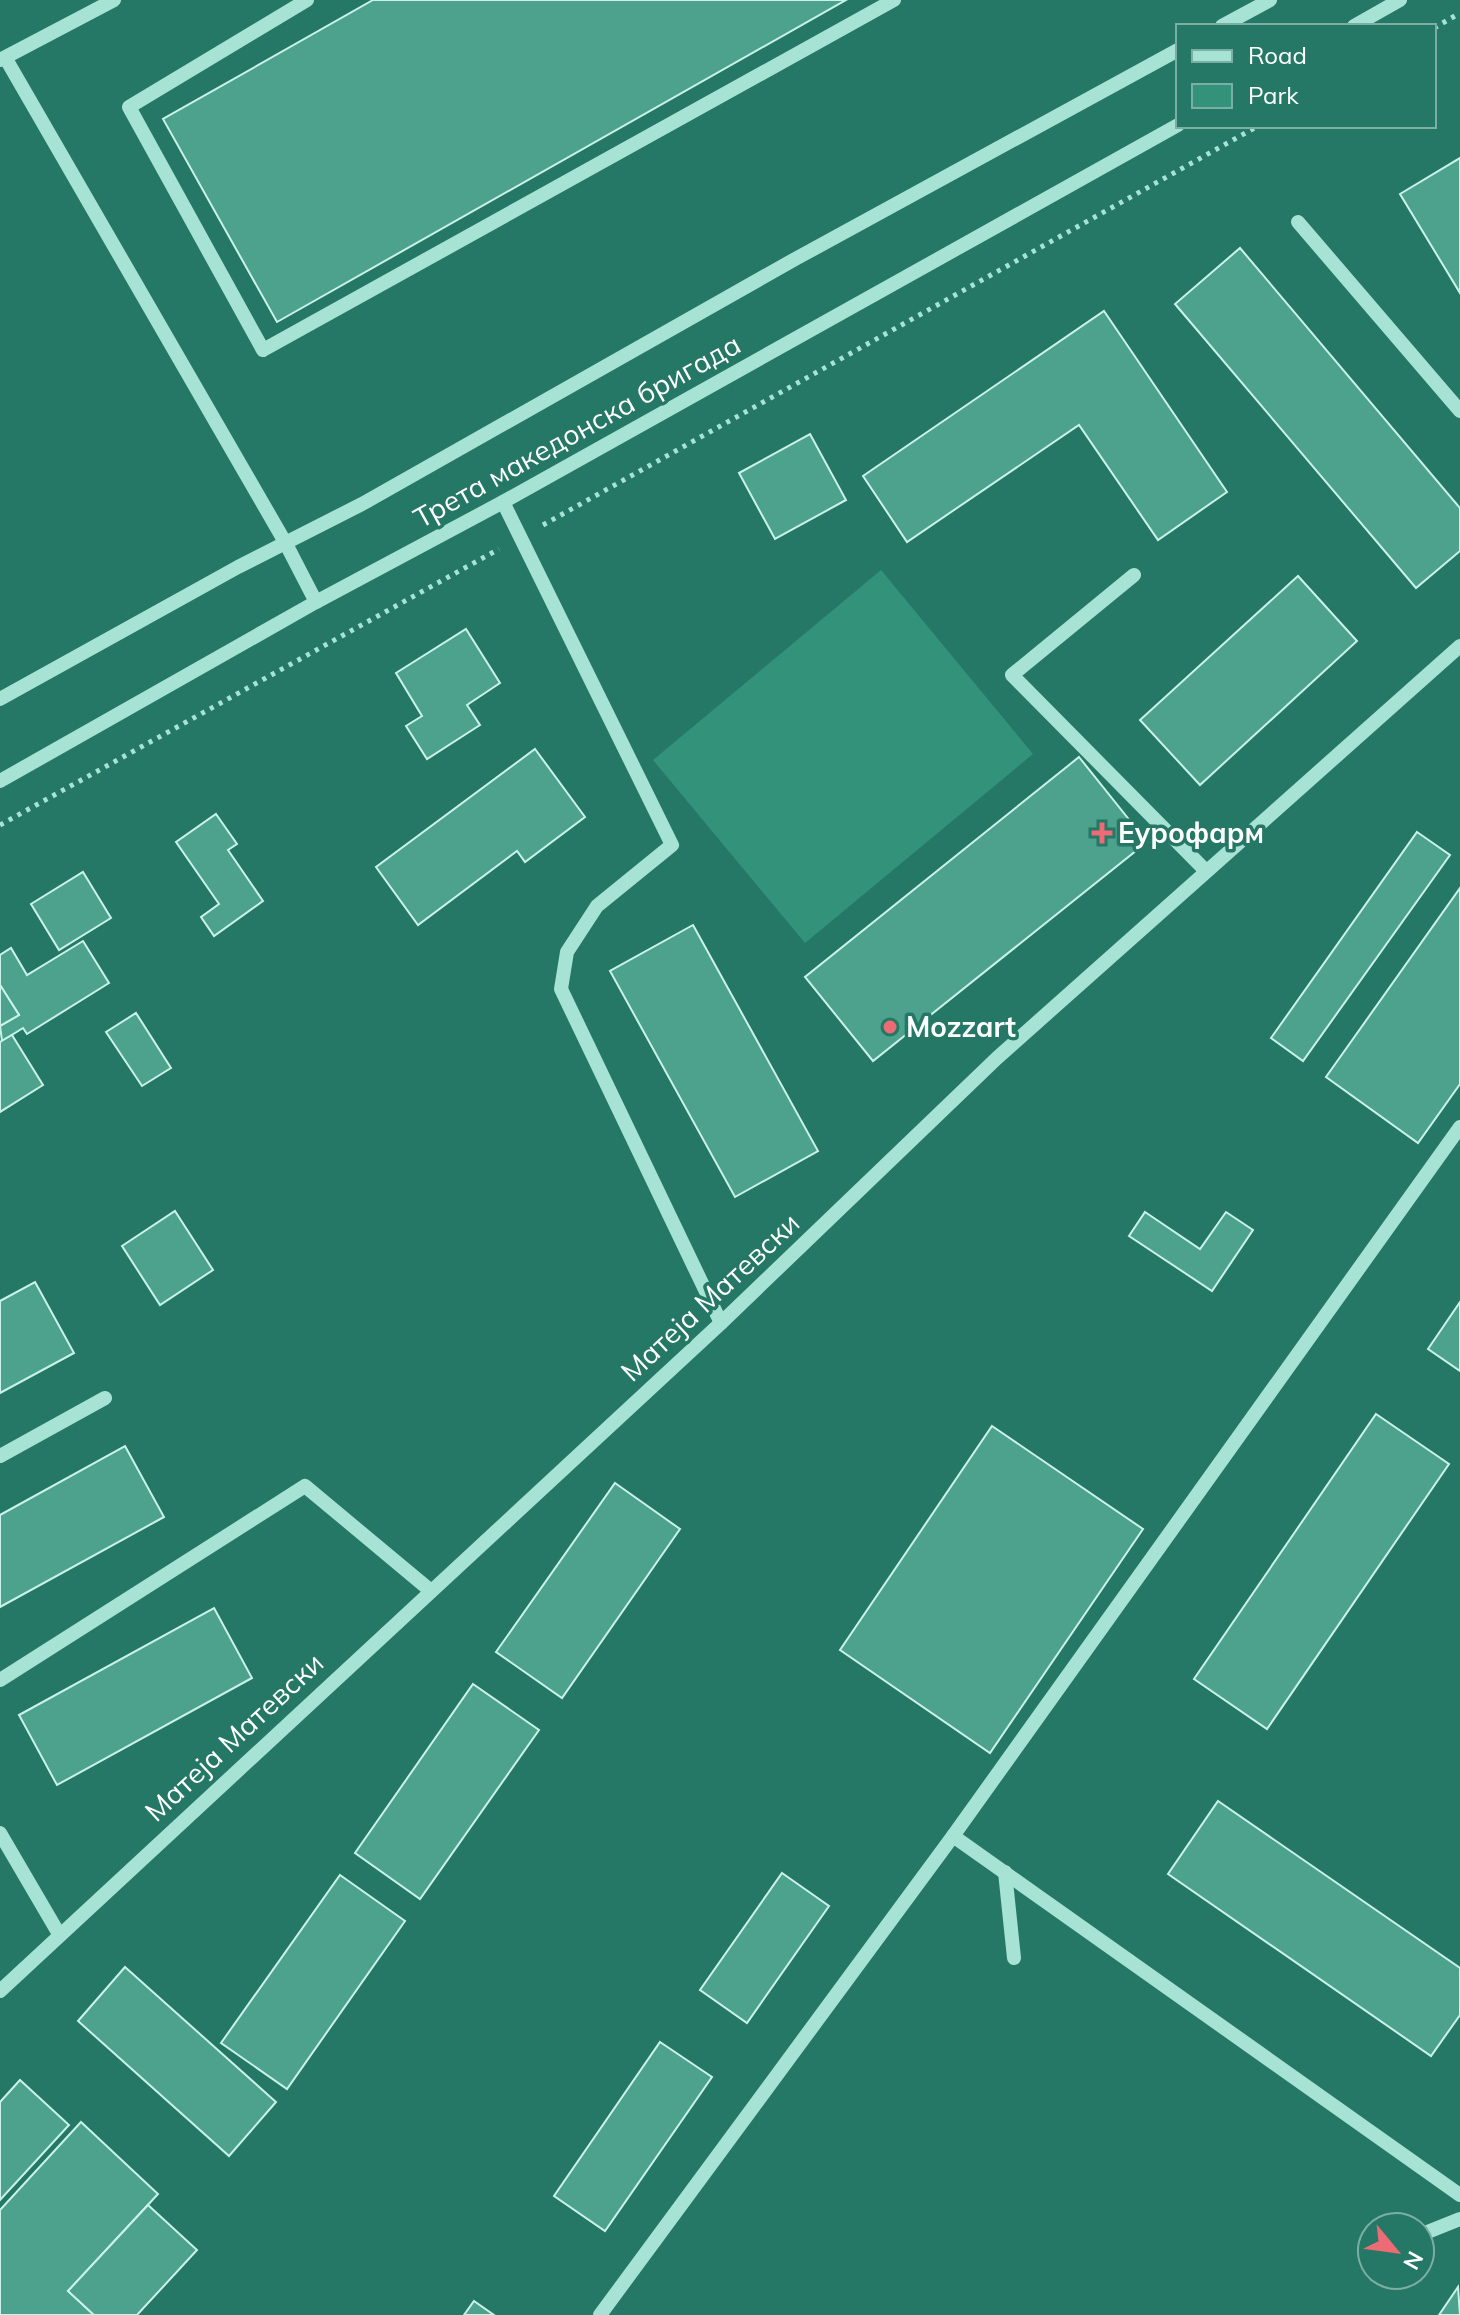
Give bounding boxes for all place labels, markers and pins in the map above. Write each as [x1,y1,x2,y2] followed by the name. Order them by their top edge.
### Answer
[1118,815,1264,850] place label: Еурофарм
[1093,824,1111,842] marker: Еурофарм
[906,1009,1016,1044] place label: Mozzart
[881,1018,899,1036] marker: Mozzart

